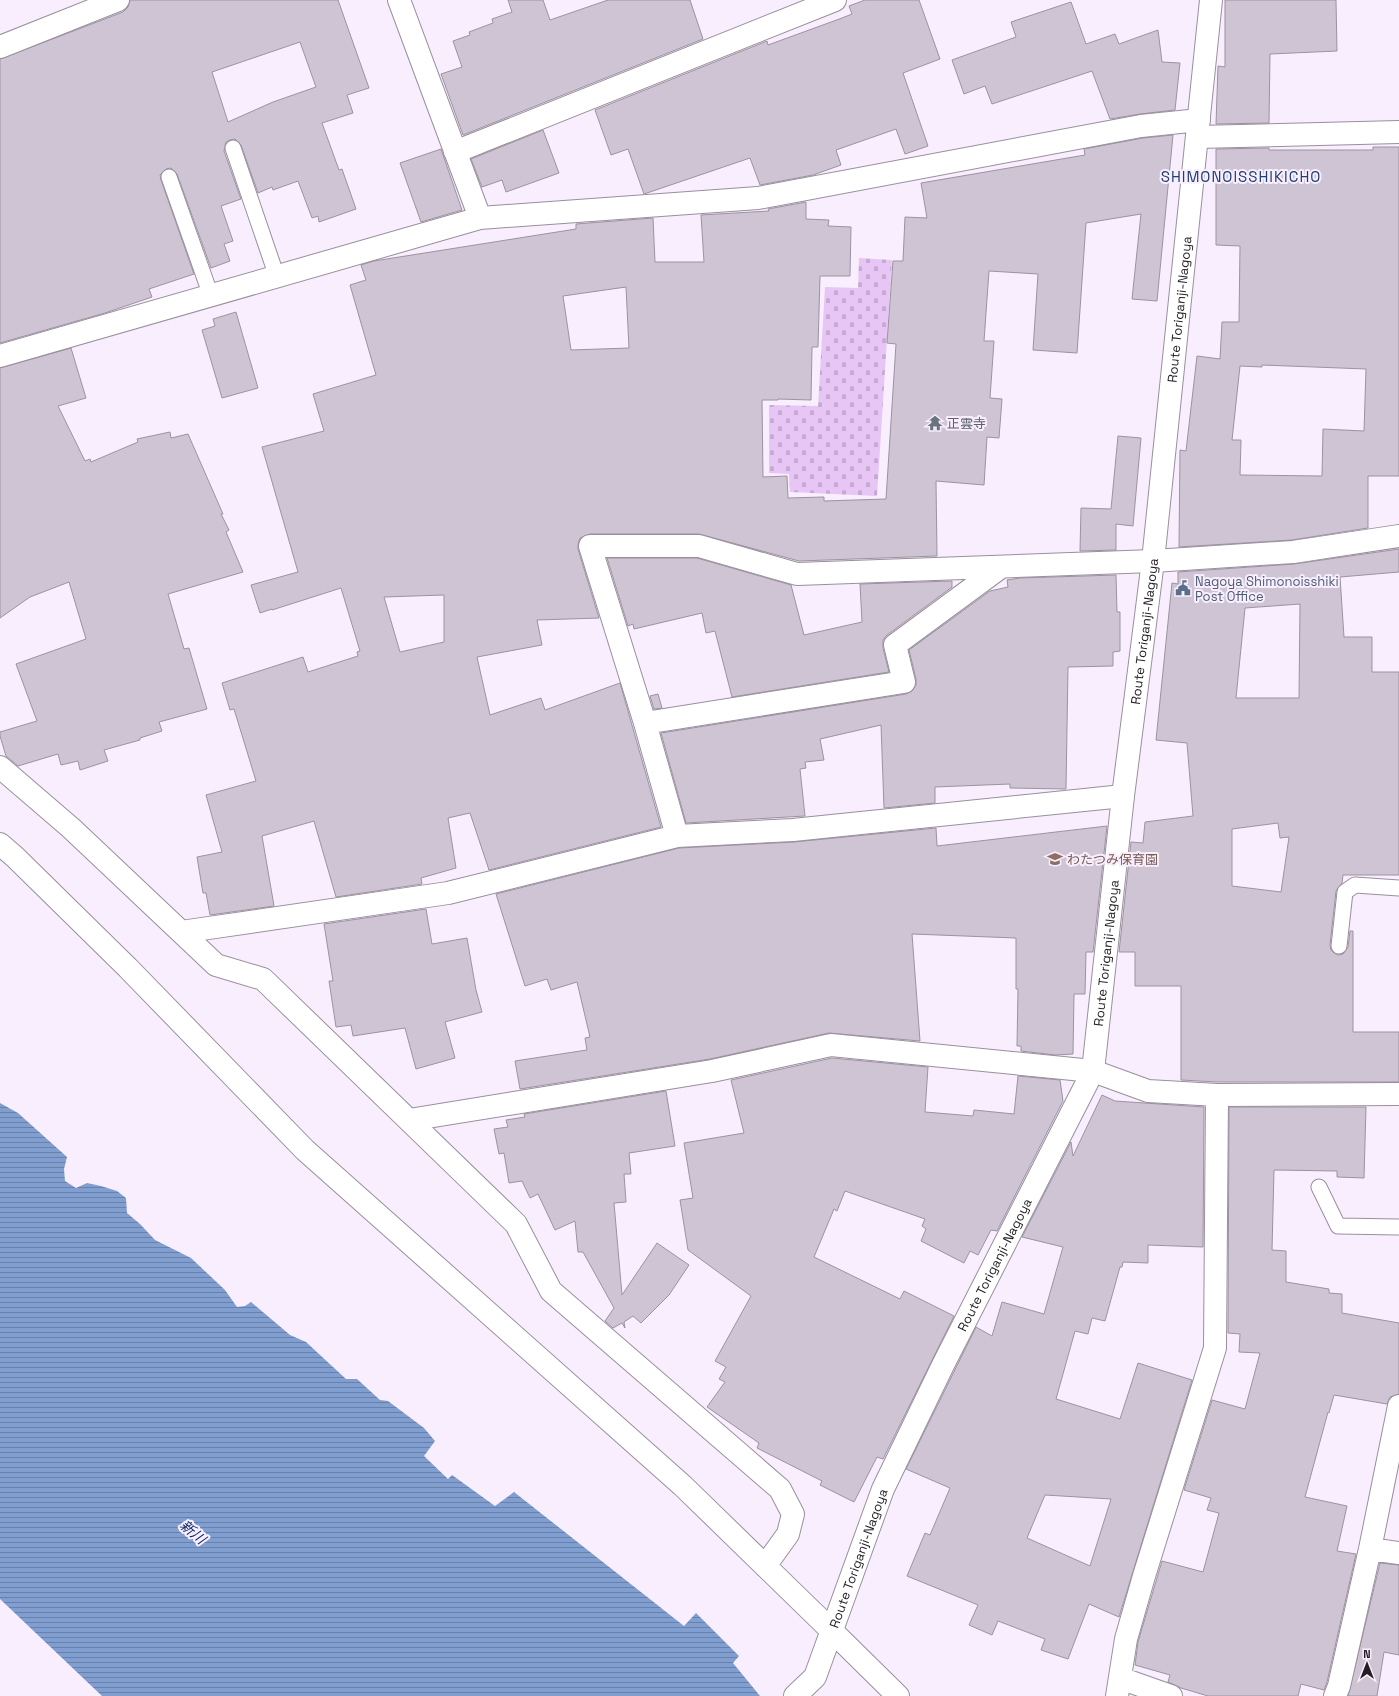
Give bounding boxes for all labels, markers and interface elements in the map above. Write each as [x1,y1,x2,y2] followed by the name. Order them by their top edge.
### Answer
[1161,167,1321,186] district label: SHIMONOISSHIKICHO
[1163,235,1195,383] street label: Route Toriganji-Nagoya
[926,414,944,432] temple icon: 正雲寺
[947,415,986,432] place label: 正雲寺
[1126,557,1162,705] street label: Route Toriganji-Nagoya
[1195,573,1339,605] place label: Nagoya Shimonoisshiki Post Office
[1174,579,1192,597] public building icon: Nagoya Shimonoisshiki Post Office
[1046,850,1064,868] school or university icon: わたつみ保育園
[1067,851,1158,868] place label: わたつみ保育園
[1089,878,1122,1027] street label: Route Toriganji-Nagoya
[953,1195,1035,1334] street label: Route Toriganji-Nagoya
[825,1486,891,1630] street label: Route Toriganji-Nagoya
[176,1516,211,1549] water label: 新川
[1347,1644,1387,1684] north arrow
[1363,1647,1371,1661] text: N

